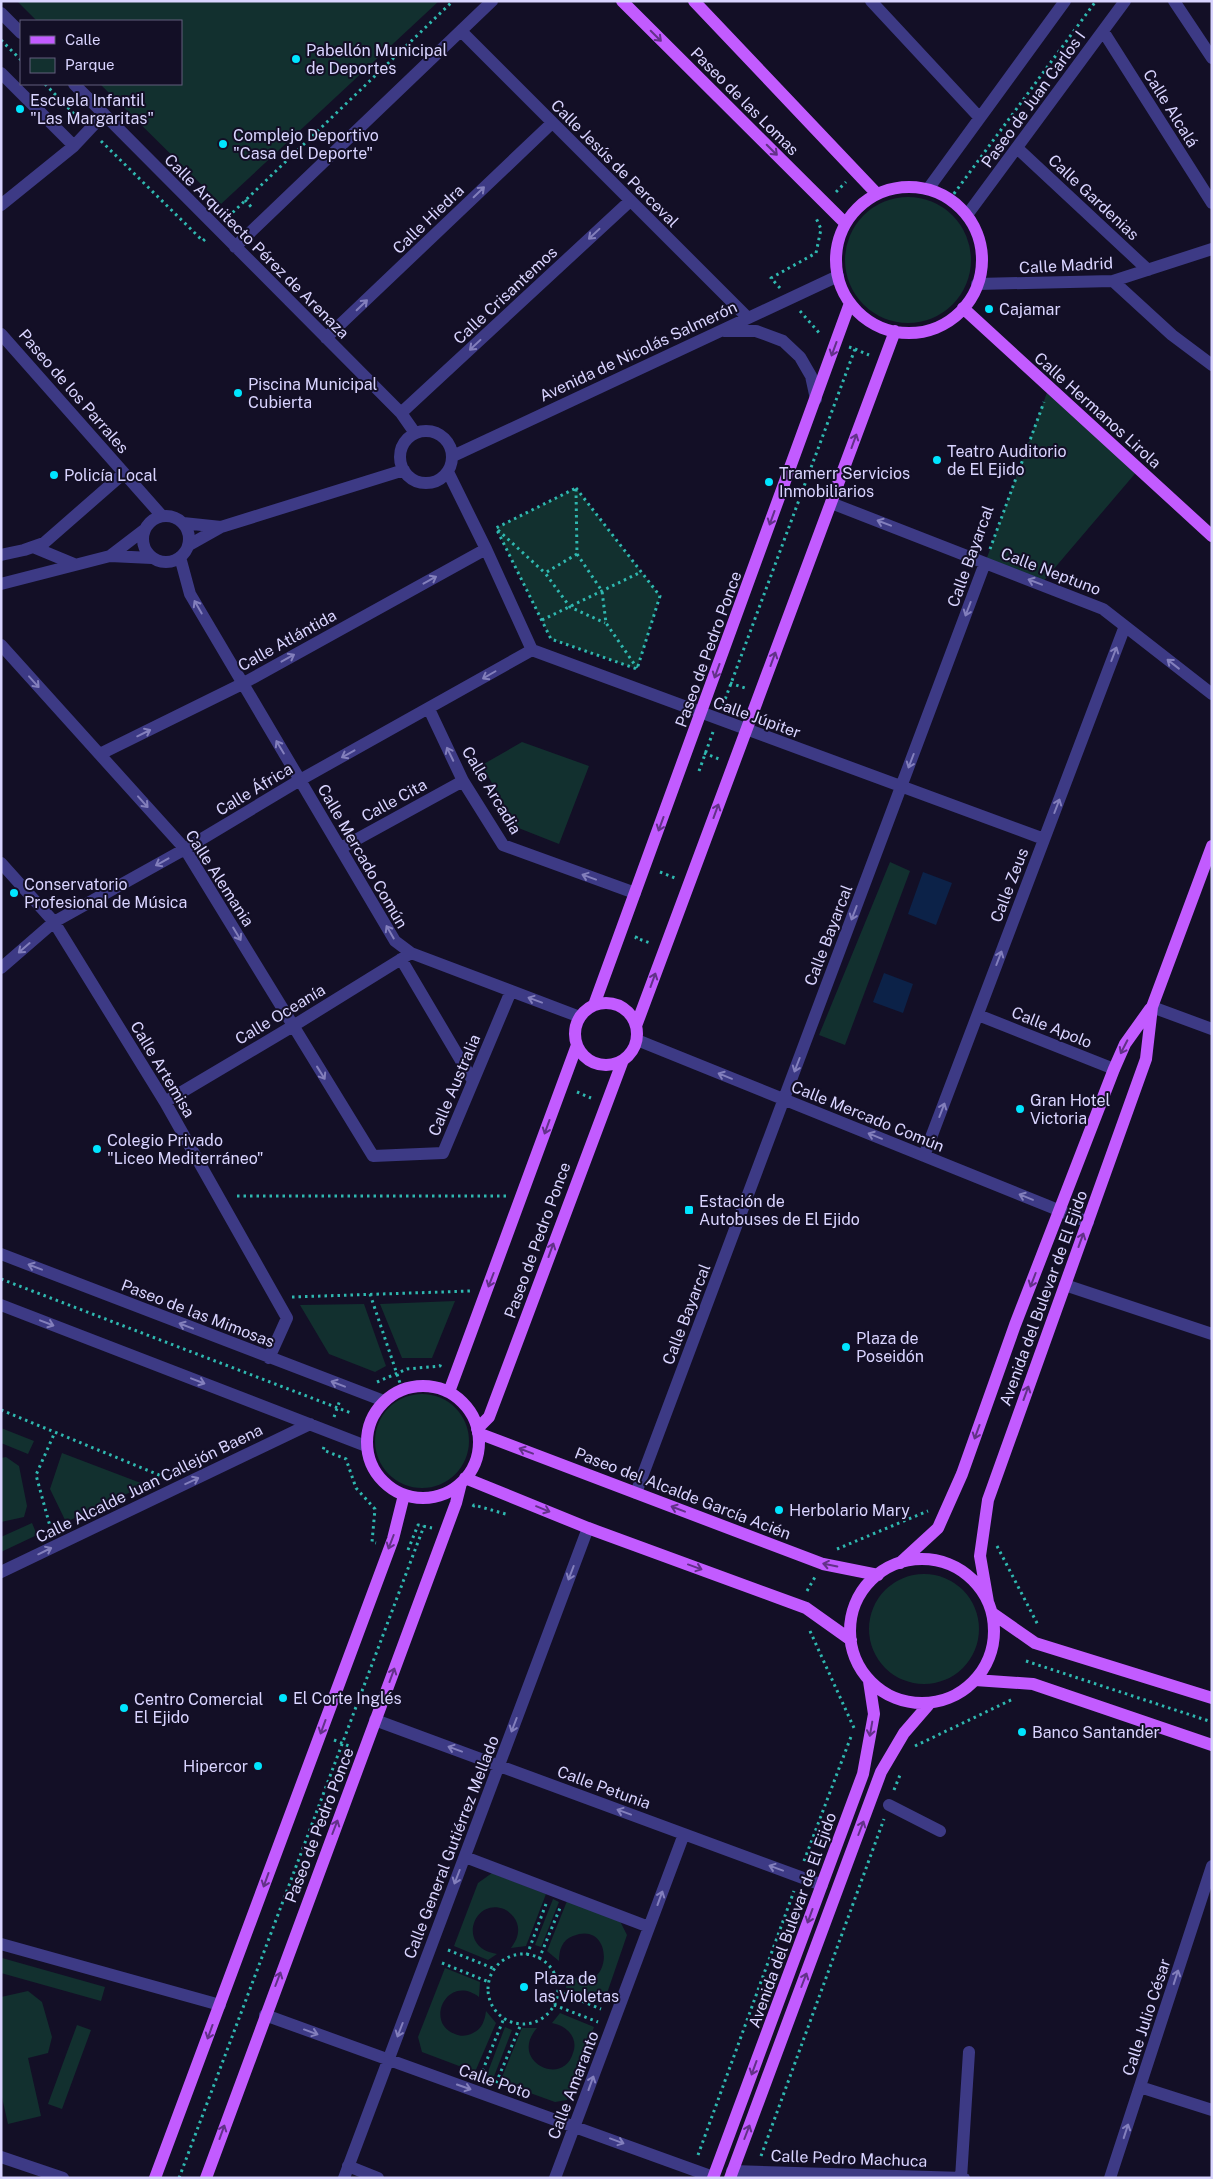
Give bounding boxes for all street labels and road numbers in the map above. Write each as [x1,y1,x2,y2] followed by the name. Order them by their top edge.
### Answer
[977,27,1089,171] street label: Paseo de Juan Carlos I
[687,43,803,159] street label: Paseo de las Lomas
[1139,66,1202,151] street label: Calle Alcalá
[547,96,683,231] street label: Calle Jesús de Perceval
[160,150,353,343] street label: Calle Arquitecto Pérez de Arenaza
[1044,151,1143,244] street label: Calle Gardenias
[389,181,468,258] street label: Calle Hiedra
[450,242,561,348] street label: Calle Crisantemos
[1019,254,1113,277] street label: Calle Madrid
[536,297,740,406] street label: Avenida de Nicolás Salmerón
[15,326,133,457] street label: Paseo de los Parrales
[1030,348,1165,472] street label: Calle Hermanos Lirola
[943,503,998,610] street label: Calle Bayarcal
[998,544,1104,599] street label: Calle Neptuno
[671,569,746,730] street label: Paseo de Pedro Ponce
[235,606,340,675] street label: Calle Atlántida
[710,693,803,742] street label: Calle Júpiter
[458,743,525,838] street label: Calle Arcadia
[212,758,296,820] street label: Calle África
[358,775,430,826] street label: Calle Cita
[314,781,412,932] street label: Calle Mercado Común
[181,826,258,930] street label: Calle Alemania
[987,845,1032,925] street label: Calle Zeus
[800,882,856,988] street label: Calle Bayarcal
[232,980,329,1049] street label: Calle Oceanía
[1009,1003,1095,1052] street label: Calle Apolo
[126,1018,199,1121] street label: Calle Artemisa
[424,1031,484,1139] street label: Calle Australia
[789,1077,947,1156] street label: Calle Mercado Común
[500,1160,575,1321] street label: Paseo de Pedro Ponce
[996,1188,1091,1408] street label: Avenida del Bulevar de El Ejido
[658,1261,714,1367] street label: Calle Bayarcal
[119,1275,277,1351] street label: Paseo de las Mimosas
[33,1420,266,1547] street label: Calle Alcalde Juan Callejón Baena
[572,1443,794,1544] street label: Paseo del Alcalde García Acién
[400,1733,503,1961] street label: Calle General Gutiérrez Mellado
[281,1745,358,1905] street label: Paseo de Pedro Ponce
[555,1762,653,1813] street label: Calle Petunia
[745,1810,840,2030] street label: Avenida del Bulevar de El Ejido
[1119,1956,1174,2078] street label: Calle Julio César
[544,2028,603,2142] street label: Calle Amaranto
[456,2060,534,2103] street label: Calle Poto
[770,2146,928,2171] street label: Calle Pedro Machuca

